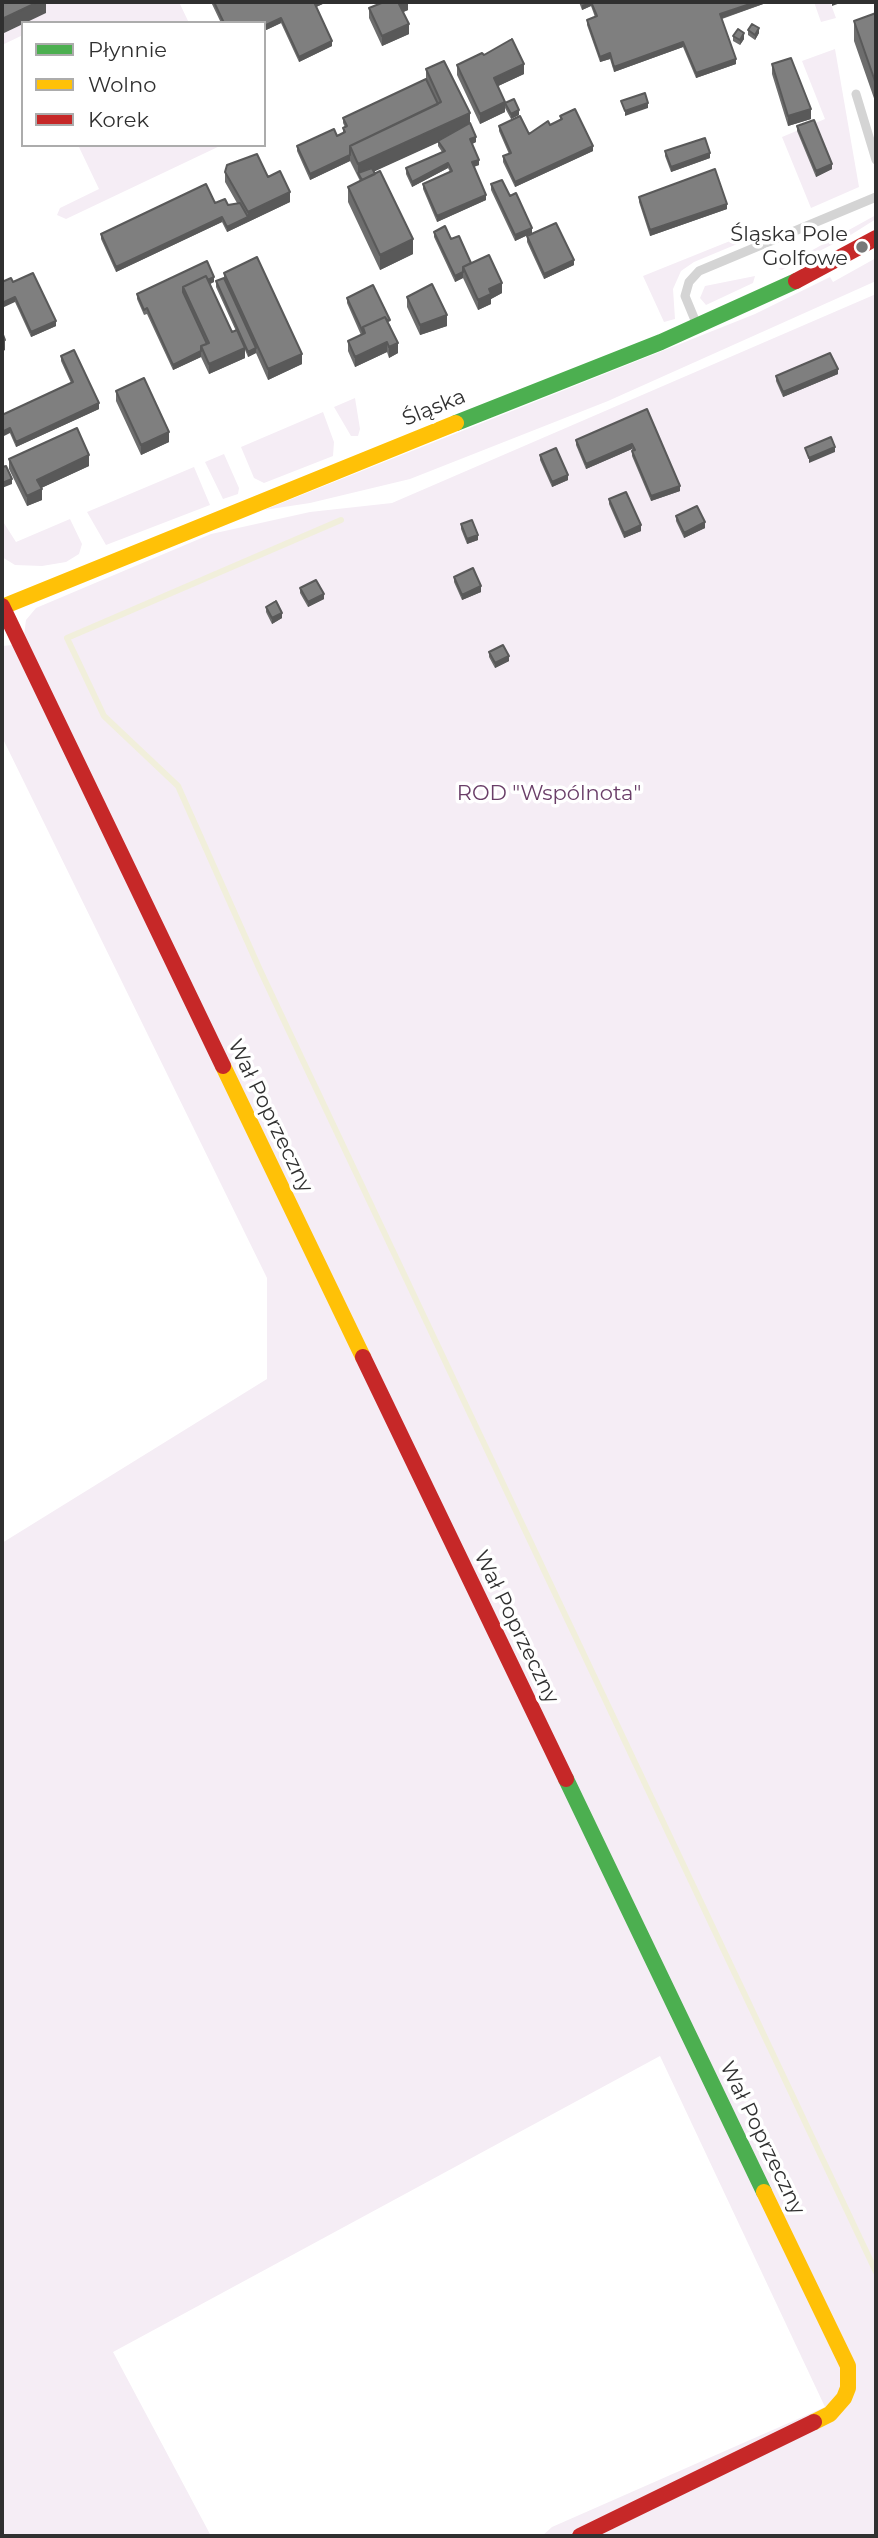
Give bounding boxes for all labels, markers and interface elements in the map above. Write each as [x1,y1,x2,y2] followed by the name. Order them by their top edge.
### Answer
[21,21,266,147] legend
[88,37,167,62] text: Płynnie
[88,72,156,97] text: Wolno
[88,107,149,132] text: Korek
[730,222,848,272] place label: Śląska Pole Golfowe
[854,239,870,255] marker: Śląska Pole Golfowe
[399,384,469,432] street label: Śląska
[457,781,641,807] park label: ROD "Wspólnota"
[222,1035,318,1197] street label: Wał Poprzeczny
[468,1546,564,1708] street label: Wał Poprzeczny
[714,2057,810,2219] street label: Wał Poprzeczny

